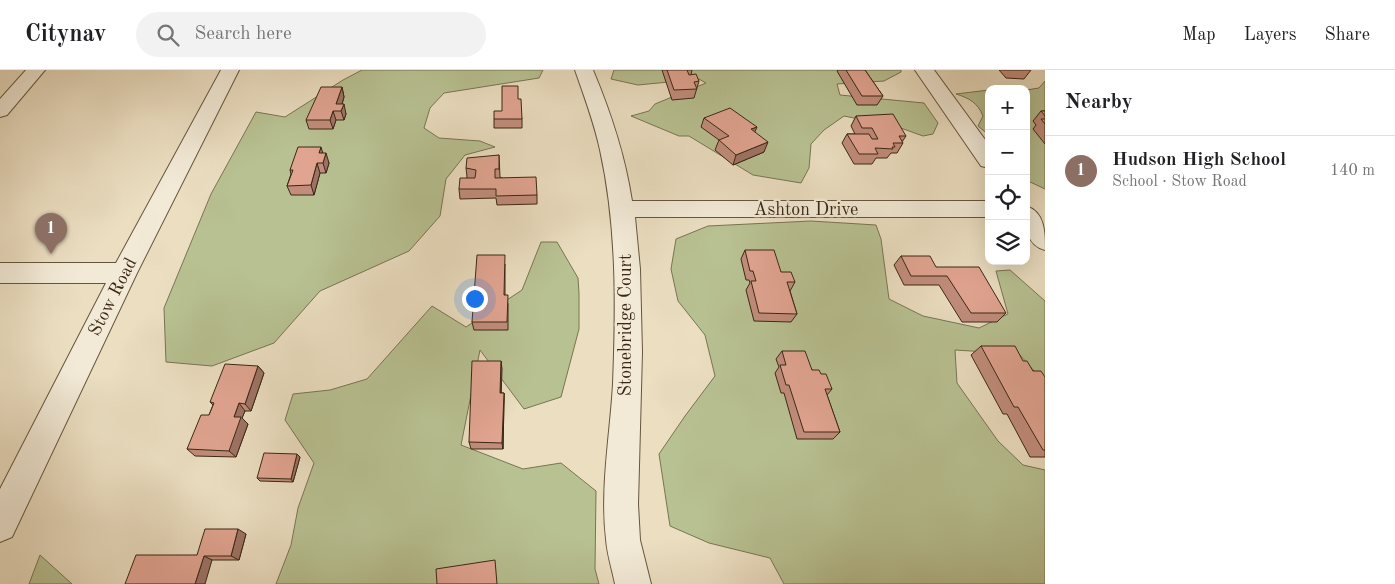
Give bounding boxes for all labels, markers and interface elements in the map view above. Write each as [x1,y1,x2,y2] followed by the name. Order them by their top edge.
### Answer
[136,12,486,57] search box
[154,21,182,49] icon: search
[25,23,106,47] text: Citynav
[194,25,292,44] text: Search here
[1182,26,1216,44] text: Map
[1244,26,1296,44] text: Layers
[1324,26,1370,44] text: Share
[985,85,1030,265] map controls
[985,85,1030,130] button: +
[1065,92,1133,113] text: Nearby
[985,130,1030,175] button: −
[1112,151,1286,170] text: Hudson High School
[1076,163,1086,179] text: 1
[1330,163,1375,179] text: 140 m
[1112,174,1247,190] text: School · Stow Road
[985,175,1030,220] button: locate
[754,201,858,219] street label: Ashton Drive
[35,213,67,254] pin: 1
[985,220,1030,265] button: layers
[617,254,635,396] street label: Stonebridge Court
[86,255,140,339] street label: Stow Road
[462,286,488,312] your location

